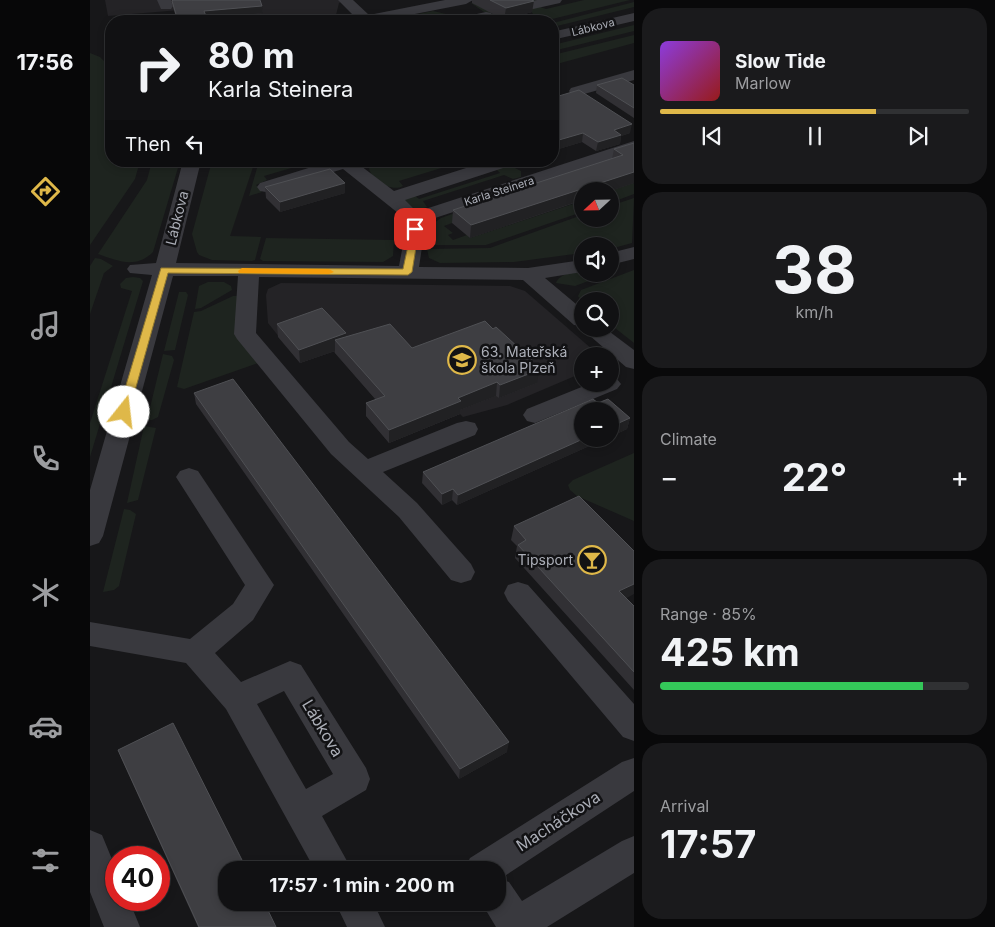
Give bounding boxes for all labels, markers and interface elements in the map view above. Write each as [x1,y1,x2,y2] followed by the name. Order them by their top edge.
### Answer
[570,15,616,39] street label: Lábkova
[208,34,295,76] text: 80 m
[125,35,190,100] icon: right
[16,49,74,75] text: 17:56
[735,50,826,73] text: Slow Tide
[735,73,791,93] text: Marlow
[208,76,353,102] text: Karla Steinera
[698,122,726,150] icon: previous
[801,122,829,150] icon: pause
[904,122,932,150] icon: next
[181,130,209,158] icon: left
[125,133,171,156] text: Then
[462,173,536,209] street label: Karla Steinera
[28,174,63,209] icon: directions
[574,182,619,228] north arrow
[574,182,619,447] map controls
[162,189,191,247] street label: Lábkova
[394,208,436,250] pin
[401,215,429,243] icon: arrive
[772,230,857,309] text: 38
[574,237,619,282] button: sound
[574,292,619,337] button: search
[795,302,834,322] text: km/h
[28,308,63,343] icon: music
[481,343,567,376] place label: 63. Mateřská škola Plzeň
[447,345,477,375] school or university icon: 63. Mateřská škola Plzeň
[574,347,619,392] button: +
[97,385,149,437] position arrow
[574,402,619,447] button: −
[660,429,717,449] text: Climate
[28,441,63,476] icon: phone
[782,454,847,500] text: 22°
[660,460,679,494] text: −
[950,460,969,494] text: +
[577,545,607,575] bar icon: Tipsport
[518,551,573,568] place label: Tipsport
[28,575,63,610] icon: climate
[660,604,757,624] text: Range · 85%
[660,629,800,675] text: 425 km
[298,696,348,760] street label: Lábkova
[28,709,63,744] icon: car
[512,787,604,855] street label: Macháčkova
[660,796,709,816] text: Arrival
[660,821,756,867] text: 17:57
[28,843,63,878] icon: filters
[105,846,170,911] speed limit sign: 40
[269,874,455,897] text: 17:57 · 1 min · 200 m

